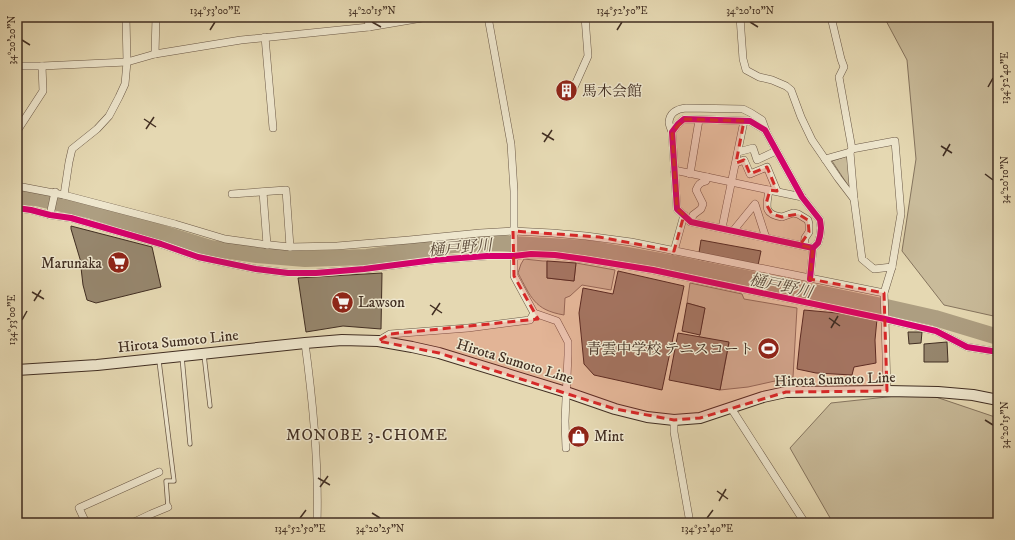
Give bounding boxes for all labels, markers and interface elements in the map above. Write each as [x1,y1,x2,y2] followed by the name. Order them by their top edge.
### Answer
[190,5,240,17] text: 134°53'00"E
[348,5,396,17] text: 34°20'15"N
[596,5,648,17] text: 134°52'50"E
[726,5,774,17] text: 34°20'10"N
[6,15,18,65] text: 34°20'20"N
[999,52,1011,104] text: 134°52'40"E
[553,78,579,104] building icon: 馬木会館
[582,82,642,101] place label: 馬木会館
[999,156,1011,204] text: 34°20'10"N
[427,235,495,261] water label: 樋戸野川
[105,250,131,276] supermarket icon: Marunaka
[41,254,103,273] place label: Marunaka
[747,270,816,303] water label: 樋戸野川
[329,289,355,315] supermarket icon: Lawson
[358,293,405,312] place label: Lawson
[6,295,18,345] text: 134°53'00"E
[117,326,239,357] street label: Hirota Sumoto Line
[454,335,576,388] street label: Hirota Sumoto Line
[756,336,782,362] sports icon: 青雲中学校 テニスコート
[586,340,754,359] place label: 青雲中学校 テニスコート
[774,368,896,391] street label: Hirota Sumoto Line
[999,401,1011,449] text: 34°20'15"N
[566,423,592,449] shop icon: Mint
[286,425,448,445] district label: MONOBE 3-CHOME
[594,427,624,446] place label: Mint
[274,523,326,535] text: 134°52'50"E
[356,523,404,535] text: 34°20'25"N
[681,523,733,535] text: 134°52'40"E

